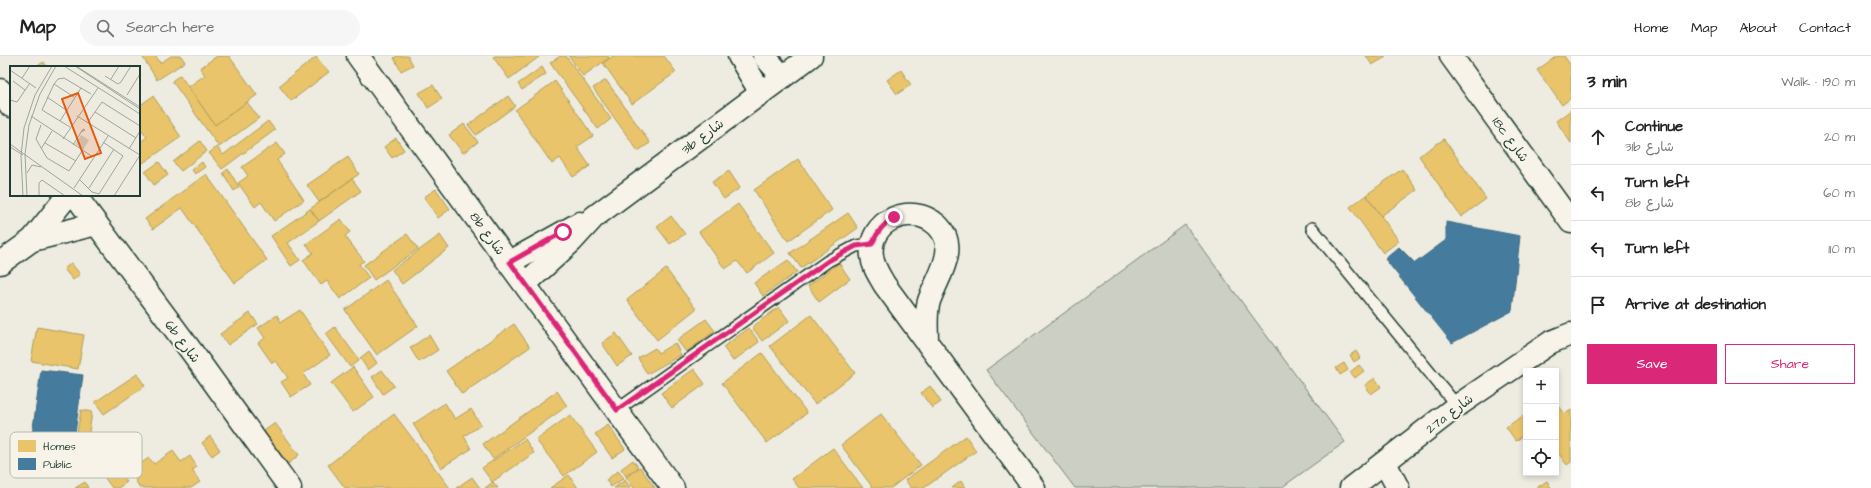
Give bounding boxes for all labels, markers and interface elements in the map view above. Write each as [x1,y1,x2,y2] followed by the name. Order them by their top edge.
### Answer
[80,10,360,46] search box
[20,14,56,41] text: Map
[94,17,116,39] icon: search
[126,17,215,38] text: Search here
[1634,18,1669,38] text: Home
[1691,18,1717,38] text: Map
[1739,18,1777,38] text: About
[1799,18,1851,38] text: Contact
[10,66,140,196] inset map
[1587,70,1627,94] text: 3 min
[1781,73,1855,91] text: Walk · 190 m
[1488,113,1533,166] street label: 18c شارع
[678,115,728,159] street label: 31b شارع
[1625,116,1683,137] text: Continue
[1587,126,1609,148] icon: ahead
[1824,128,1855,146] text: 20 m
[1625,138,1674,156] text: 31b شارع
[1625,172,1689,193] text: Turn left
[1587,182,1609,204] icon: left
[1823,184,1855,202] text: 60 m
[1625,194,1674,212] text: 8b شارع
[465,208,509,259] street label: 8b شارع
[885,208,903,226] route end
[554,223,572,241] route start
[1587,238,1609,260] icon: left
[1625,238,1689,259] text: Turn left
[1828,240,1855,258] text: 110 m
[1587,294,1609,316] icon: arrive
[1625,294,1766,315] text: Arrive at destination
[160,317,204,367] street label: 6b شارع
[1587,344,1717,384] button: Save
[1725,344,1855,384] button: Share
[1523,368,1559,476] map controls
[1523,368,1559,404] button: +
[1422,390,1477,438] street label: 27a شارع
[1523,404,1559,440] button: −
[10,432,142,478] legend
[43,439,76,454] text: Homes
[1523,440,1559,476] button: locate
[43,457,72,472] text: Public

